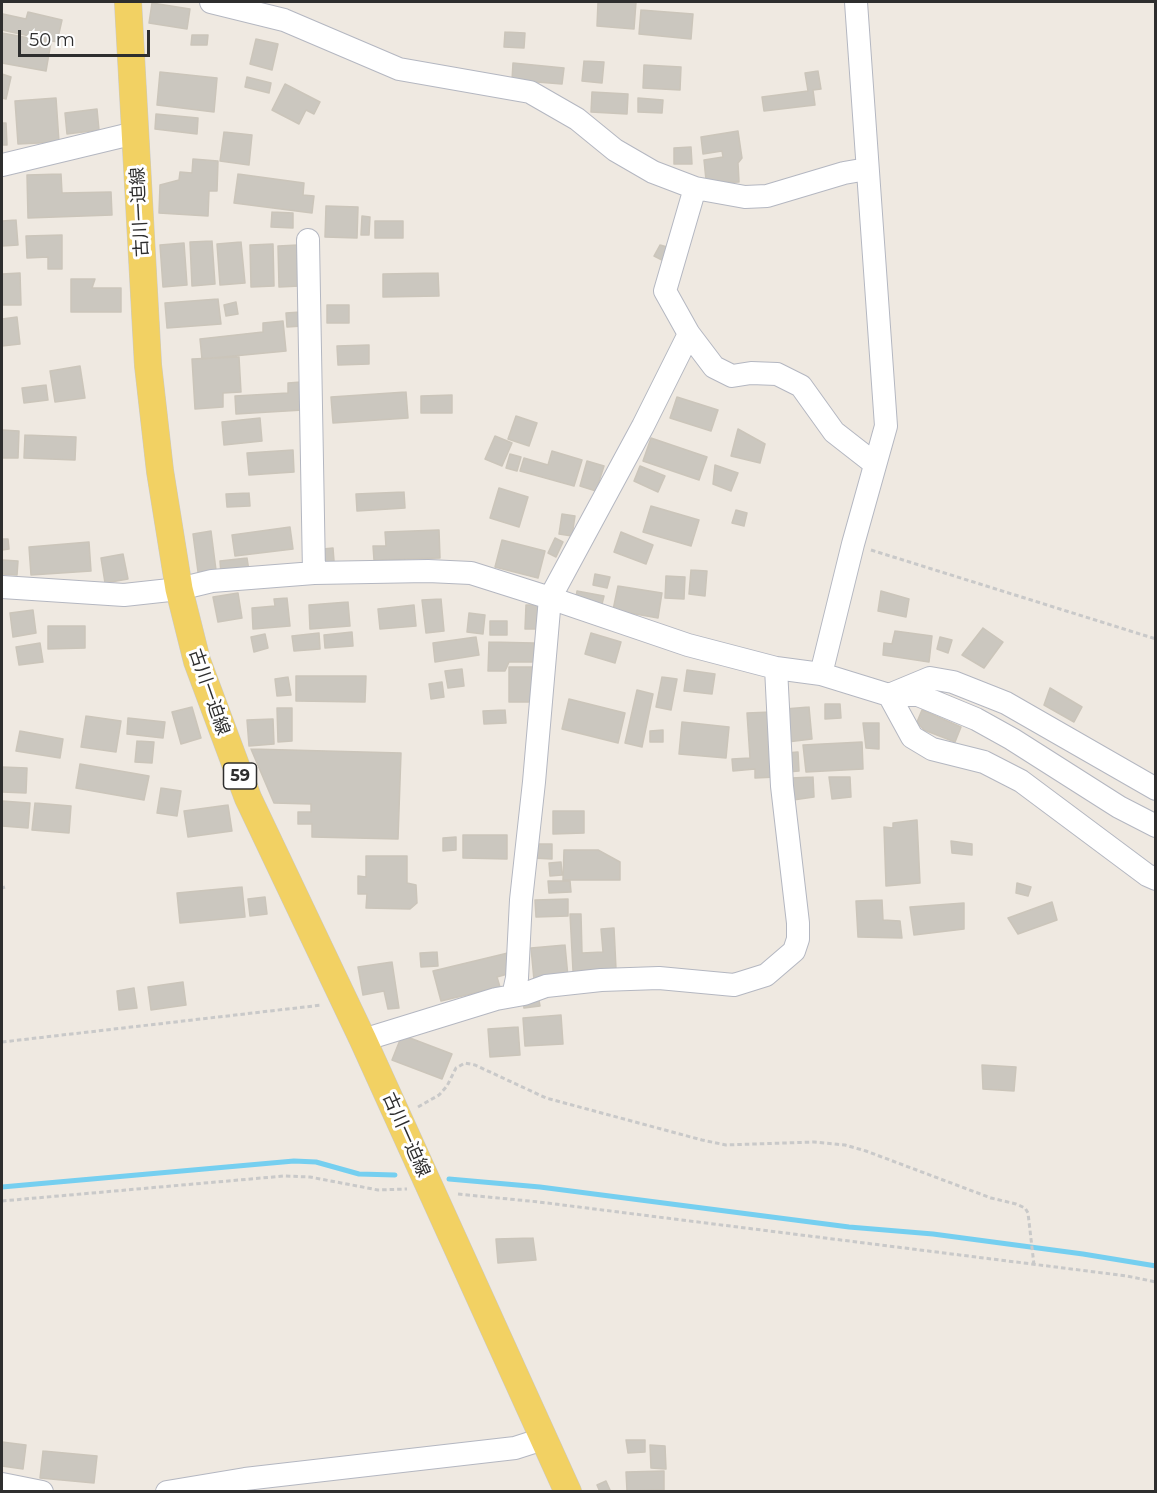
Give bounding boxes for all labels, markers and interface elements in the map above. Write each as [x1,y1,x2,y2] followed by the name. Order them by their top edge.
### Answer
[21,18,153,56] scale bar
[29,29,75,51] text: 50 m
[127,166,153,258] street label: 古川一迫線
[184,646,234,738] street label: 古川一迫線
[224,763,256,789] road number: 59
[378,1089,434,1181] street label: 古川一迫線

